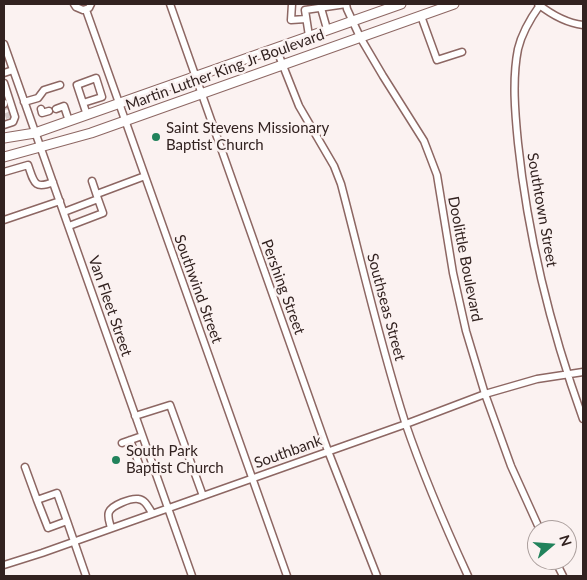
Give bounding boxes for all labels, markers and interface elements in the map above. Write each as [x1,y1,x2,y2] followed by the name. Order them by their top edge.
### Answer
[123,26,327,114] street label: Martin Luther King Jr Boulevard
[166,119,329,154] place label: Saint Stevens Missionary Baptist Church
[150,131,162,143] marker: Saint Stevens Missionary Baptist Church
[523,151,561,269] street label: Southtown Street
[444,195,486,323] street label: Doolittle Boulevard
[170,232,226,346] street label: Southwind Street
[257,237,309,337] street label: Pershing Street
[363,251,409,363] street label: Southseas Street
[84,253,136,359] street label: Van Fleet Street
[252,431,324,473] street label: Southbank
[126,442,224,477] place label: South Park Baptist Church
[110,454,122,466] marker: South Park Baptist Church
[527,520,577,570] north arrow
[556,533,576,548] text: N

